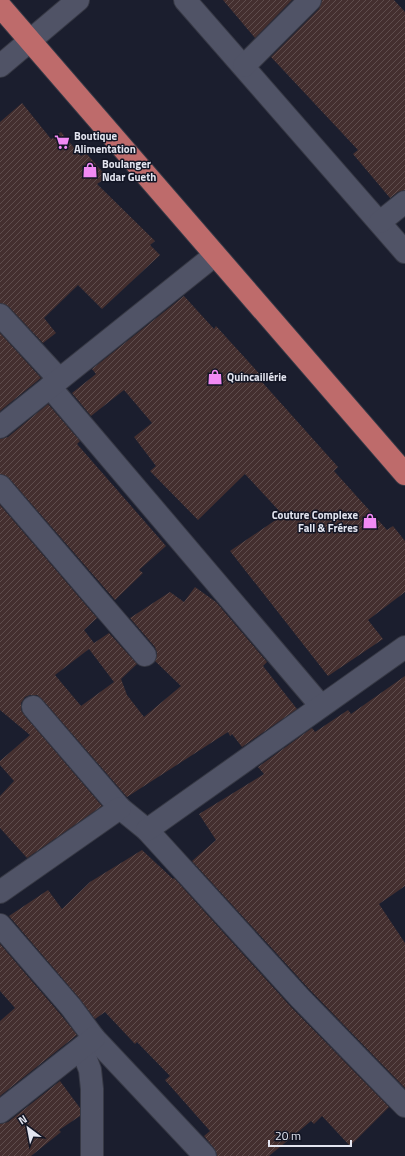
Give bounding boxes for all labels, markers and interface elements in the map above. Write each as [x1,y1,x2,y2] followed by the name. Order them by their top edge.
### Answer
[74,128,136,157] place label: Boutique Alimentation
[53,133,71,151] supermarket icon: Boutique Alimentation
[102,156,156,185] place label: Boulanger Ndar Gueth
[81,161,99,179] shop icon: Boulanger Ndar Gueth
[206,368,224,386] shop icon: Quincaillérie
[227,369,287,385] place label: Quincaillérie
[272,507,358,536] place label: Couture Complexe Fall & Fréres
[361,512,379,530] shop icon: Couture Complexe Fall & Fréres
[8,1108,48,1148] north arrow
[15,1111,30,1128] text: N
[269,1122,351,1148] scale bar
[275,1126,301,1145] text: 20 m

